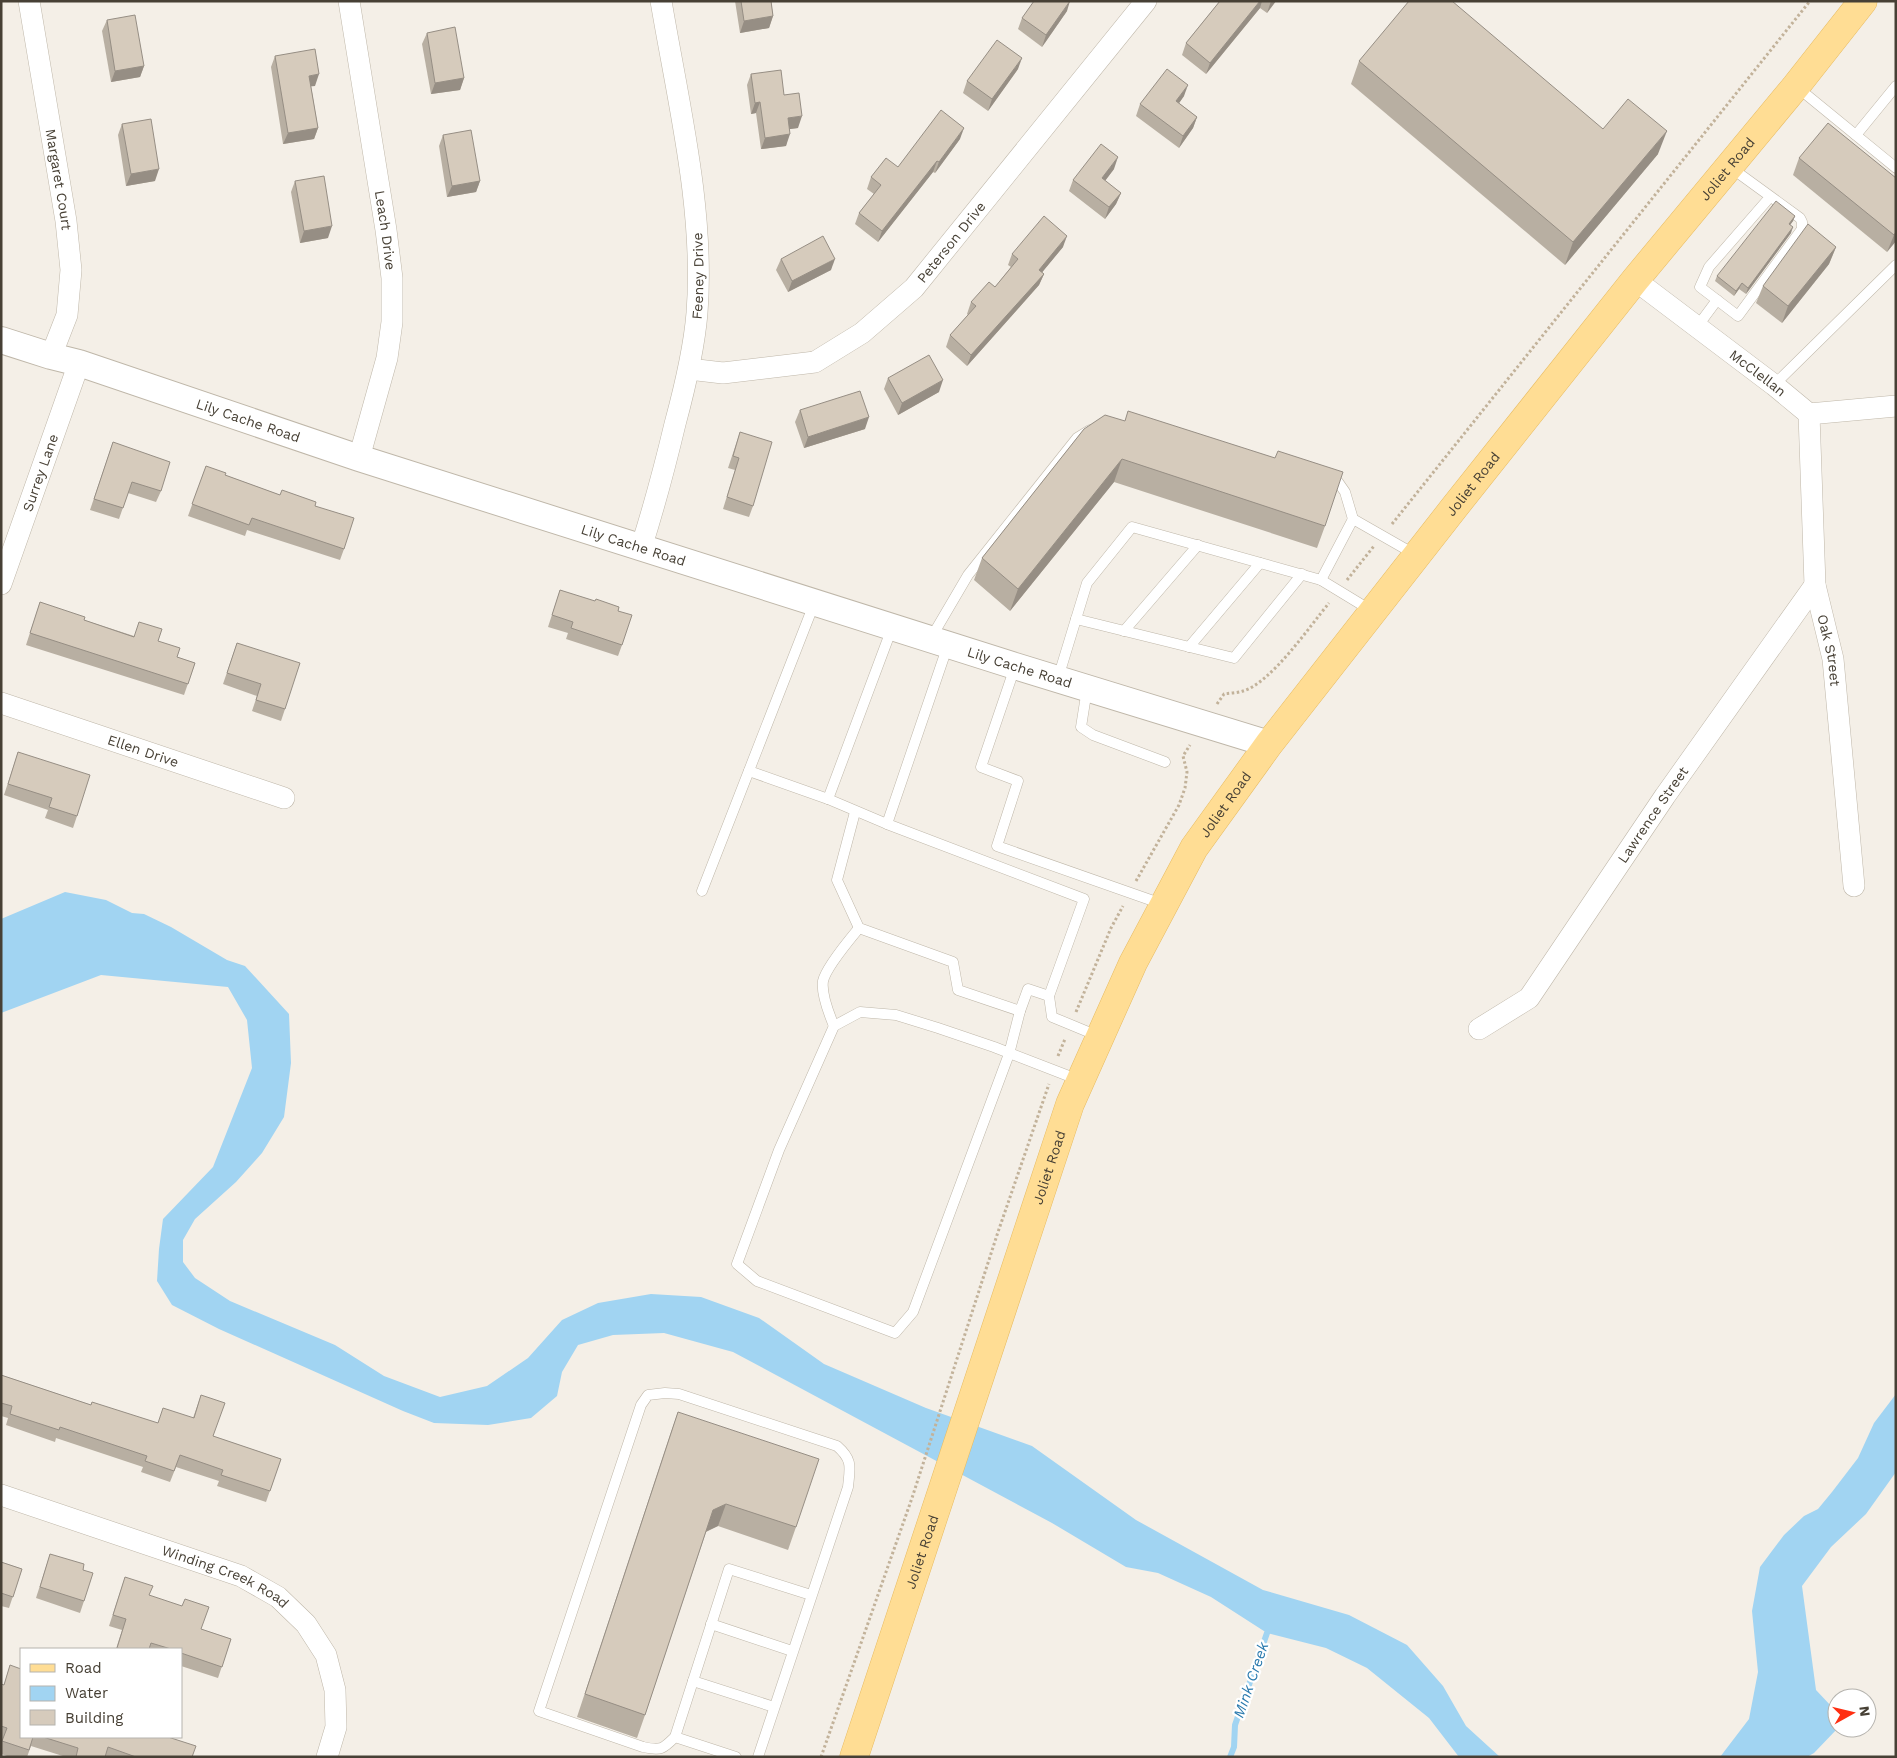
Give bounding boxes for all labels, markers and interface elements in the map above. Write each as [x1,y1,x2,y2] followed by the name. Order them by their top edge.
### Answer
[43,128,75,231] street label: Margaret Court
[1696,134,1758,204] street label: Joliet Road
[372,189,399,271] street label: Leach Drive
[914,198,989,286] street label: Peterson Drive
[688,232,706,320] street label: Feeney Drive
[1726,346,1789,400] street label: McClellan
[194,395,302,445] street label: Lily Cache Road
[19,432,61,514] street label: Surrey Lane
[1443,449,1503,519] street label: Joliet Road
[579,521,688,569] street label: Lily Cache Road
[1814,613,1843,687] street label: Oak Street
[965,643,1074,691] street label: Lily Cache Road
[106,731,181,770] street label: Ellen Drive
[1614,763,1691,866] street label: Lawrence Street
[1196,769,1254,840] street label: Joliet Road
[1029,1128,1069,1206] street label: Joliet Road
[902,1513,942,1591] street label: Joliet Road
[160,1542,292,1611] street label: Winding Creek Road
[1230,1639,1273,1720] water label: Mink Creek
[20,1648,182,1738] legend
[65,1659,102,1677] text: Road
[65,1684,108,1702] text: Water
[1827,1688,1877,1738] north arrow
[1856,1705,1874,1717] text: N
[65,1709,123,1727] text: Building

